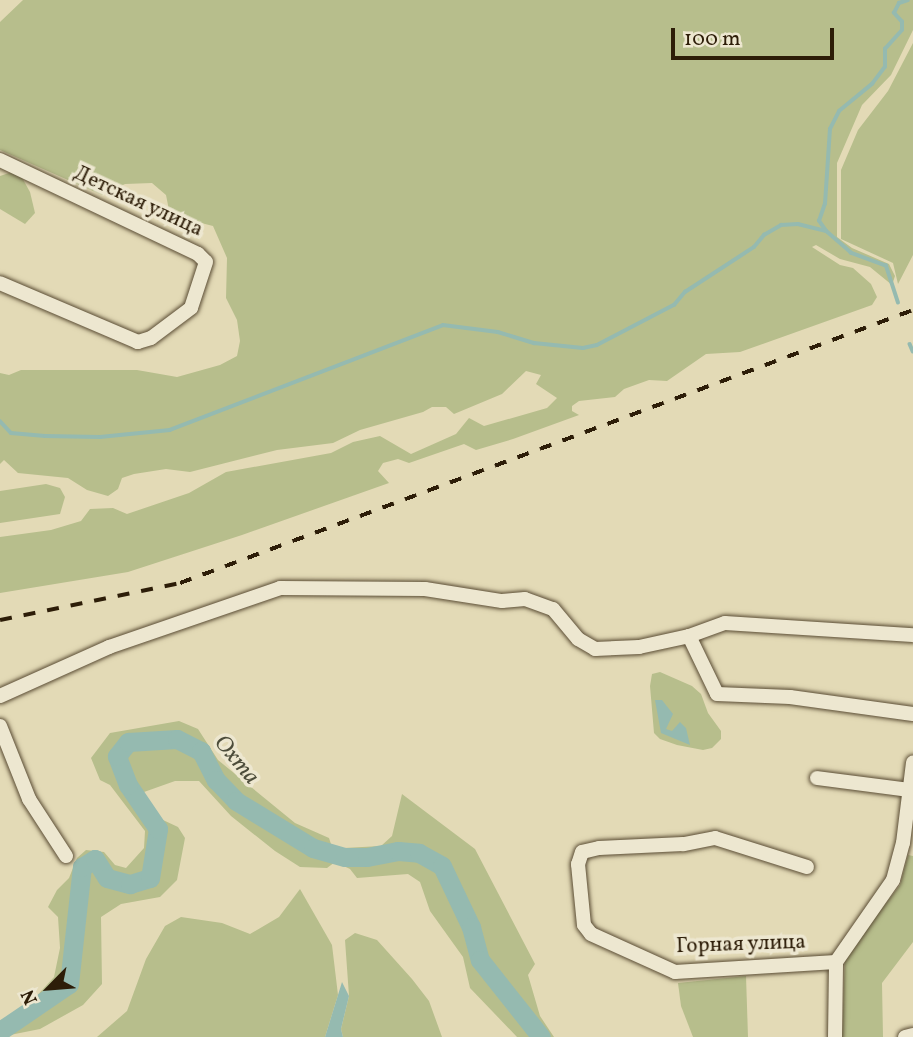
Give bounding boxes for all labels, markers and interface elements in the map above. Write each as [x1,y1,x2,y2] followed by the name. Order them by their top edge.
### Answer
[675,14,838,58] scale bar
[684,25,741,54] text: 100 m
[69,161,207,243] street label: Детская улица
[207,730,265,790] water label: Охта
[675,930,807,960] street label: Горная улица
[14,953,84,1023] north arrow
[15,985,45,1009] text: N

